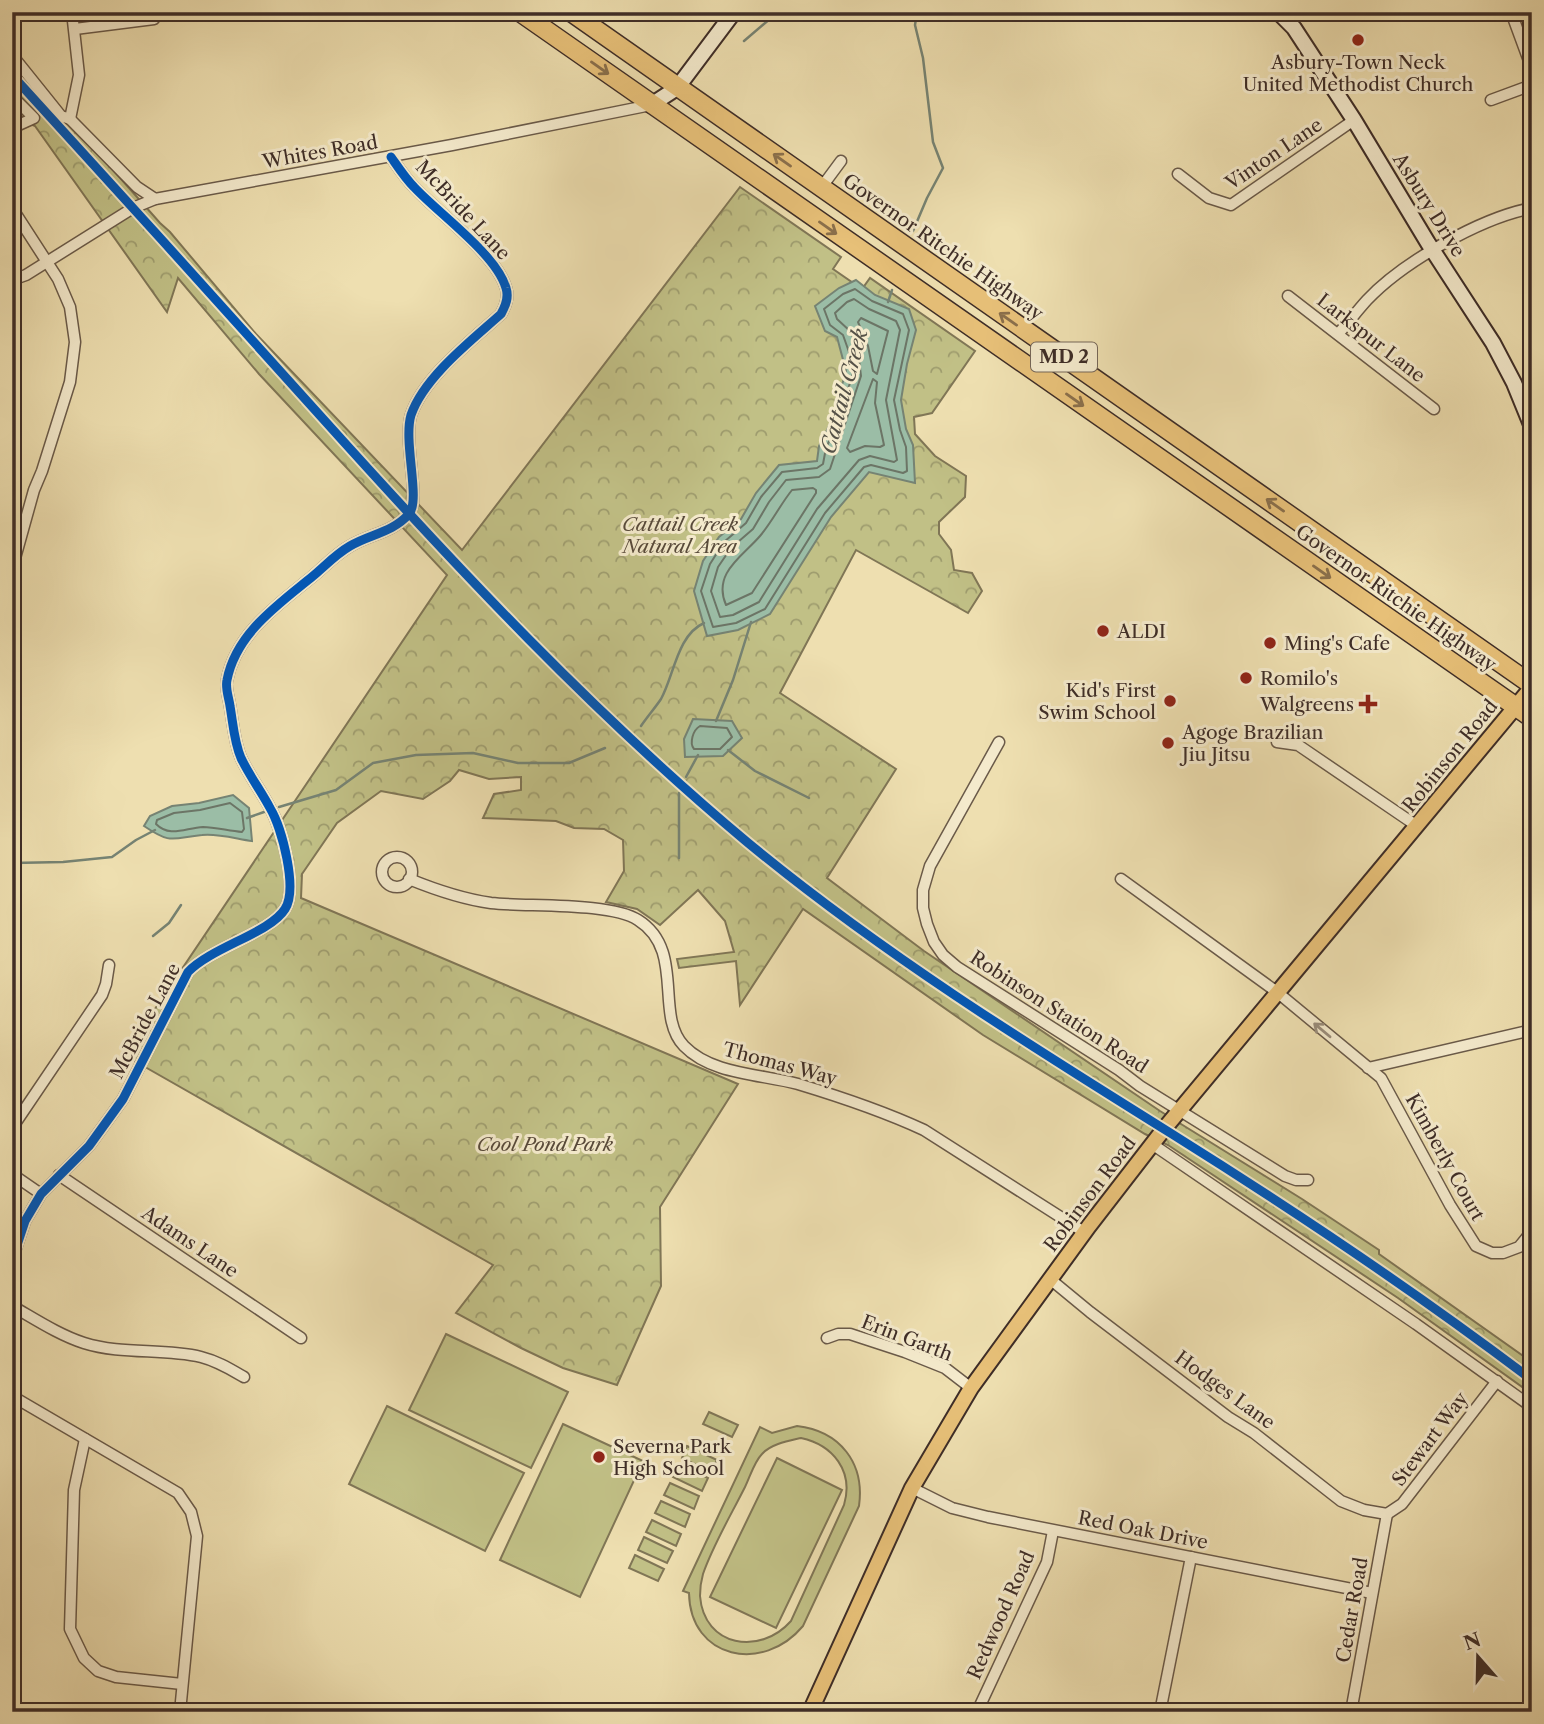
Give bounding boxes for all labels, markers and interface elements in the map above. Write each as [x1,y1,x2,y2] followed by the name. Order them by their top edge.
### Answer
[1350,32,1366,48] marker: Asbury-Town Neck United Methodist Church
[1243,51,1473,96] place label: Asbury-Town Neck United Methodist Church
[590,61,609,75] one-way arrow
[1220,113,1327,195] street label: Vinton Lane
[260,130,380,174] street label: Whites Road
[1387,148,1470,261] street label: Asbury Drive
[773,153,792,167] one-way arrow
[411,155,515,265] street label: McBride Lane
[838,169,1048,325] street label: Governor Ritchie Highway
[818,221,837,235] one-way arrow
[1312,289,1430,387] street label: Larkspur Lane
[999,312,1018,326] one-way arrow
[815,326,873,456] water label: Cattail Creek
[1031,342,1097,372] road number: MD 2
[1065,393,1084,407] one-way arrow
[1266,498,1285,512] one-way arrow
[621,513,738,558] park label: Cattail Creek Natural Area
[1291,520,1501,676] street label: Governor Ritchie Highway
[1312,565,1331,579] one-way arrow
[1116,620,1166,643] place label: ALDI
[1095,623,1111,639] marker: ALDI
[1284,632,1390,655] place label: Ming's Cafe
[1262,635,1278,651] marker: Ming's Cafe
[1260,667,1338,690] place label: Romilo's
[1238,670,1254,686] marker: Romilo's
[1038,679,1156,724] place label: Kid's First Swim School
[1162,693,1178,709] marker: Kid's First Swim School
[1259,693,1354,716] place label: Walgreens
[1398,695,1503,817] street label: Robinson Road
[1360,696,1376,712] marker: Walgreens
[1179,721,1323,766] place label: Agoge Brazilian Jiu Jitsu
[1160,735,1176,751] marker: Agoge Brazilian Jiu Jitsu
[966,946,1153,1078] street label: Robinson Station Road
[105,959,185,1083] street label: McBride Lane
[1314,1022,1332,1037] one-way arrow
[720,1038,840,1090] street label: Thomas Way
[1401,1089,1490,1225] street label: Kimberly Court
[1039,1131,1141,1256] street label: Robinson Road
[477,1133,613,1156] park label: Cool Pond Park
[137,1201,243,1283] street label: Adams Lane
[858,1310,956,1366] street label: Erin Garth
[1171,1346,1279,1434] street label: Hodges Lane
[1387,1387,1473,1491] street label: Stewart Way
[613,1435,732,1480] place label: Severna Park High School
[591,1449,607,1465] marker: Severna Park High School
[1076,1506,1210,1554] street label: Red Oak Drive
[962,1547,1040,1683] street label: Redwood Road
[1331,1555,1373,1664] street label: Cedar Road
[1442,1622,1512,1692] north arrow
[1461,1628,1484,1655] text: N

